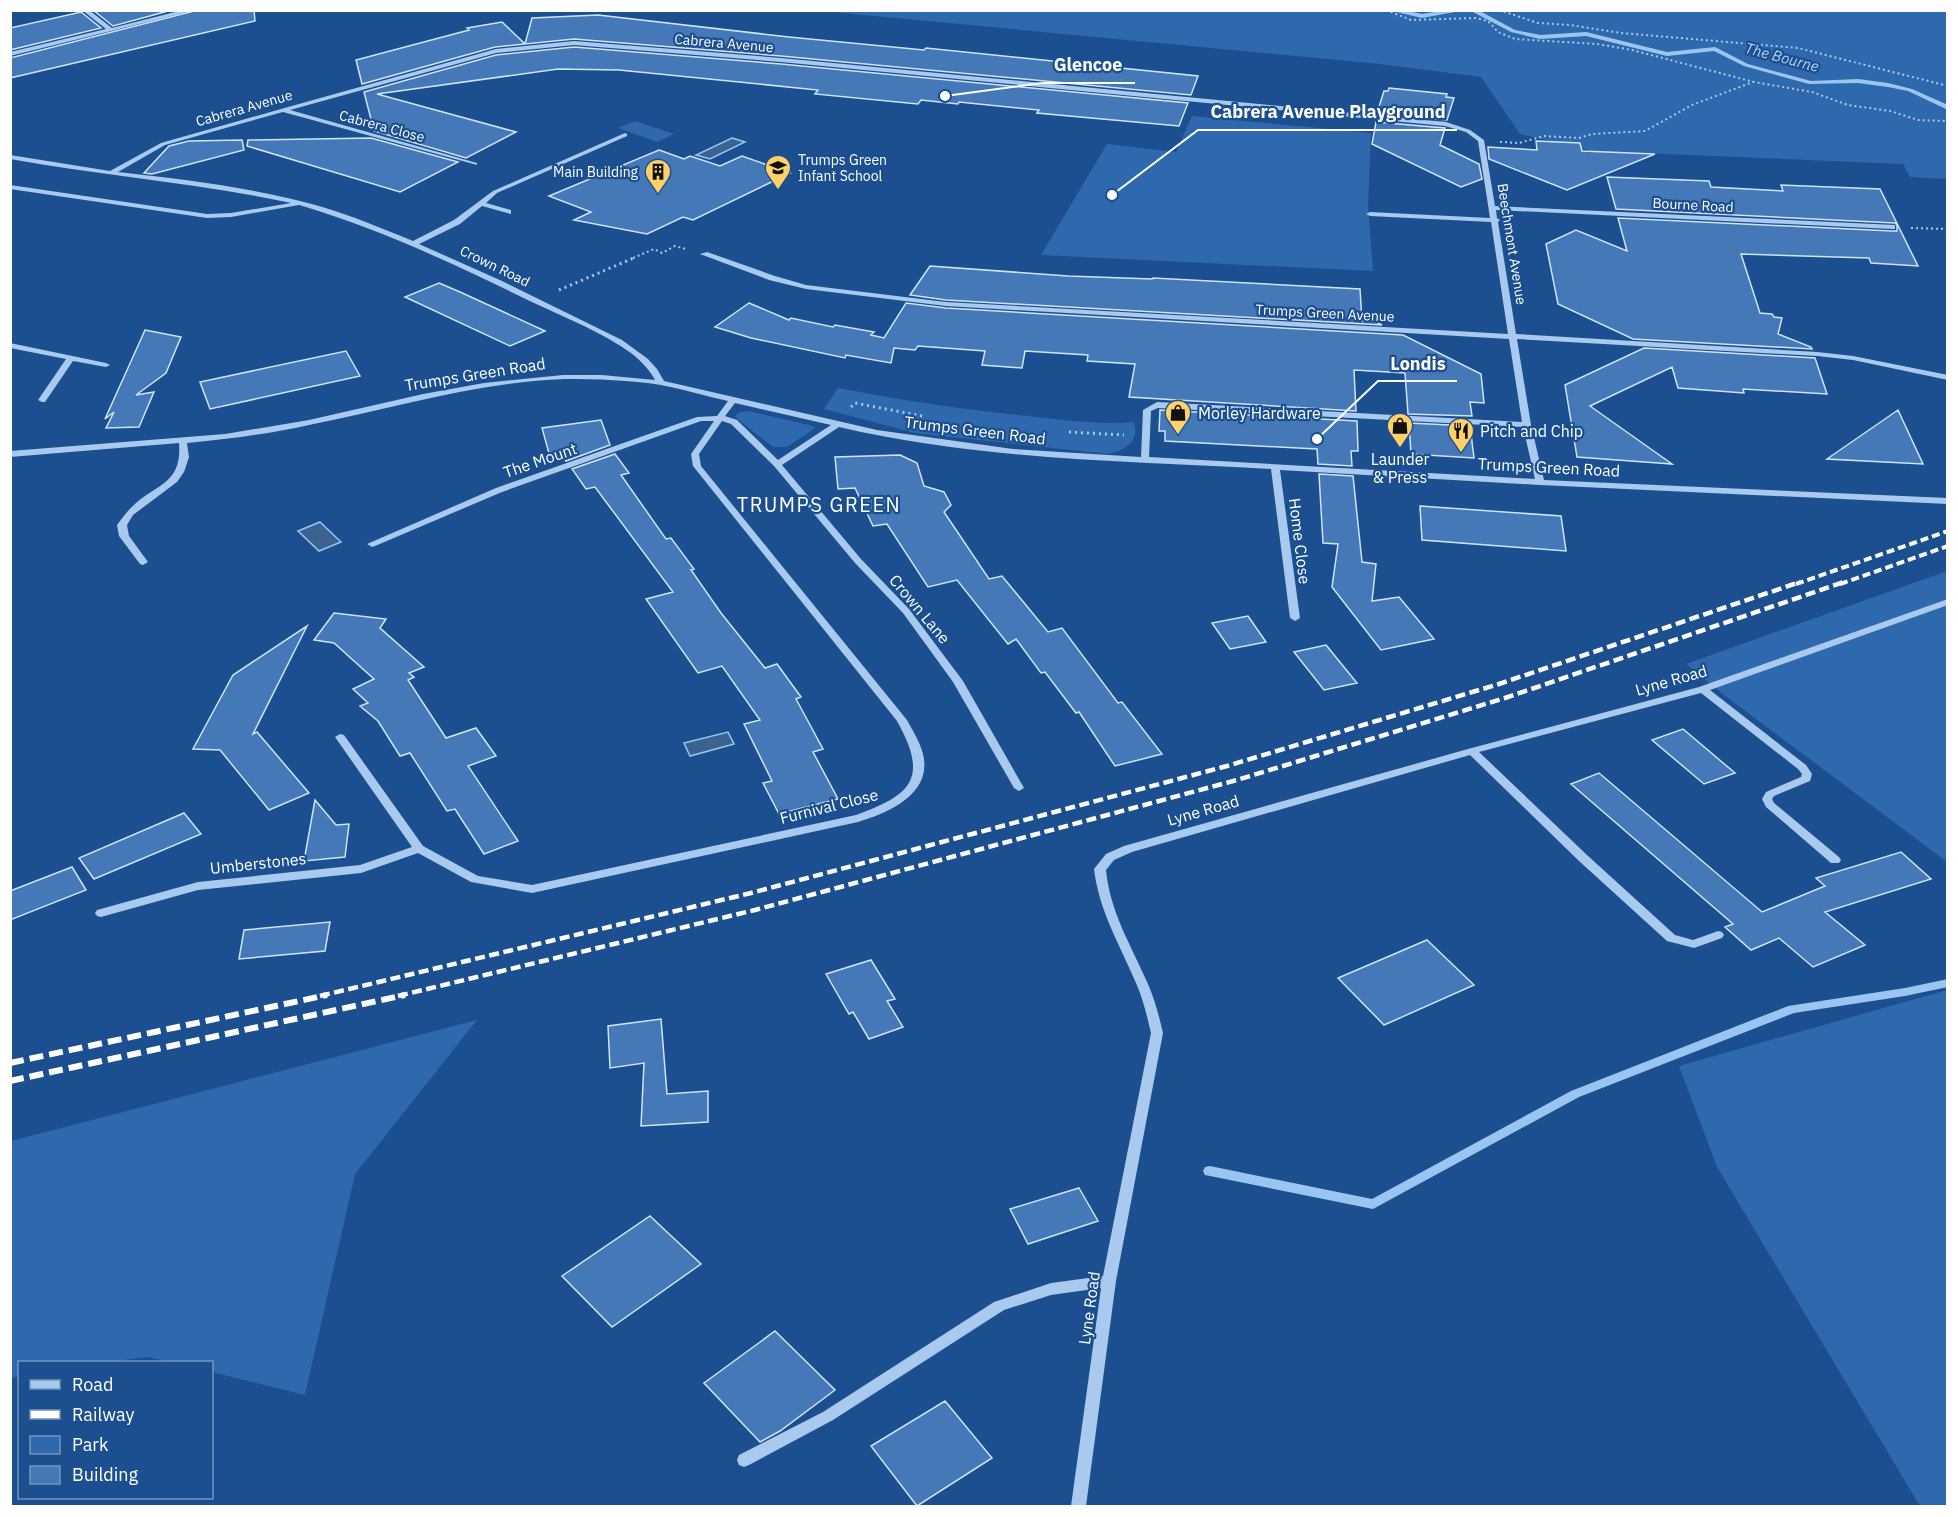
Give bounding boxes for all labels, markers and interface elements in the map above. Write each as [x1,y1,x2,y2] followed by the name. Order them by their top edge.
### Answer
[674,30,775,56] street label: Cabrera Avenue
[1743,38,1821,76] water label: The Bourne
[1042,47,1135,83] callout: Glencoe
[1054,53,1122,76] text: Glencoe
[194,86,295,130] street label: Cabrera Avenue
[1198,94,1457,130] callout: Cabrera Avenue Playground
[1210,100,1446,123] text: Cabrera Avenue Playground
[337,106,427,146] street label: Cabrera Close
[798,151,887,185] place label: Trumps Green Infant School
[763,153,793,191] school or university icon: Trumps Green Infant School
[643,157,673,195] building icon: Main Building
[553,163,639,181] place label: Main Building
[1494,182,1531,306] street label: Beechmont Avenue
[1652,194,1734,216] street label: Bourne Road
[457,241,533,291] street label: Crown Road
[1255,300,1395,326] street label: Trumps Green Avenue
[1378,345,1457,381] callout: Londis
[1390,352,1446,375] text: Londis
[403,353,547,395] street label: Trumps Green Road
[1163,398,1193,436] shop icon: Morley Hardware
[1198,403,1321,423] place label: Morley Hardware
[903,411,1047,449] street label: Trumps Green Road
[1385,411,1415,449] shop icon: Launder & Press
[1446,416,1476,454] restaurant icon: Pitch and Chip
[1480,421,1583,441] place label: Pitch and Chip
[501,438,579,482] street label: The Mount
[1371,449,1429,487] place label: Launder & Press
[1477,453,1621,481] street label: Trumps Green Road
[737,491,901,518] district label: TRUMPS GREEN
[1285,497,1315,585] street label: Home Close
[885,570,955,648] street label: Crown Lane
[1633,660,1709,700] street label: Lyne Road
[778,784,881,828] street label: Furnival Close
[1165,790,1241,830] street label: Lyne Road
[209,848,307,878] street label: Umberstones
[1074,1270,1104,1346] street label: Lyne Road
[18,1361,213,1499] legend
[72,1373,113,1396] text: Road
[72,1403,134,1426] text: Railway
[72,1433,109,1456] text: Park
[72,1463,139,1486] text: Building

